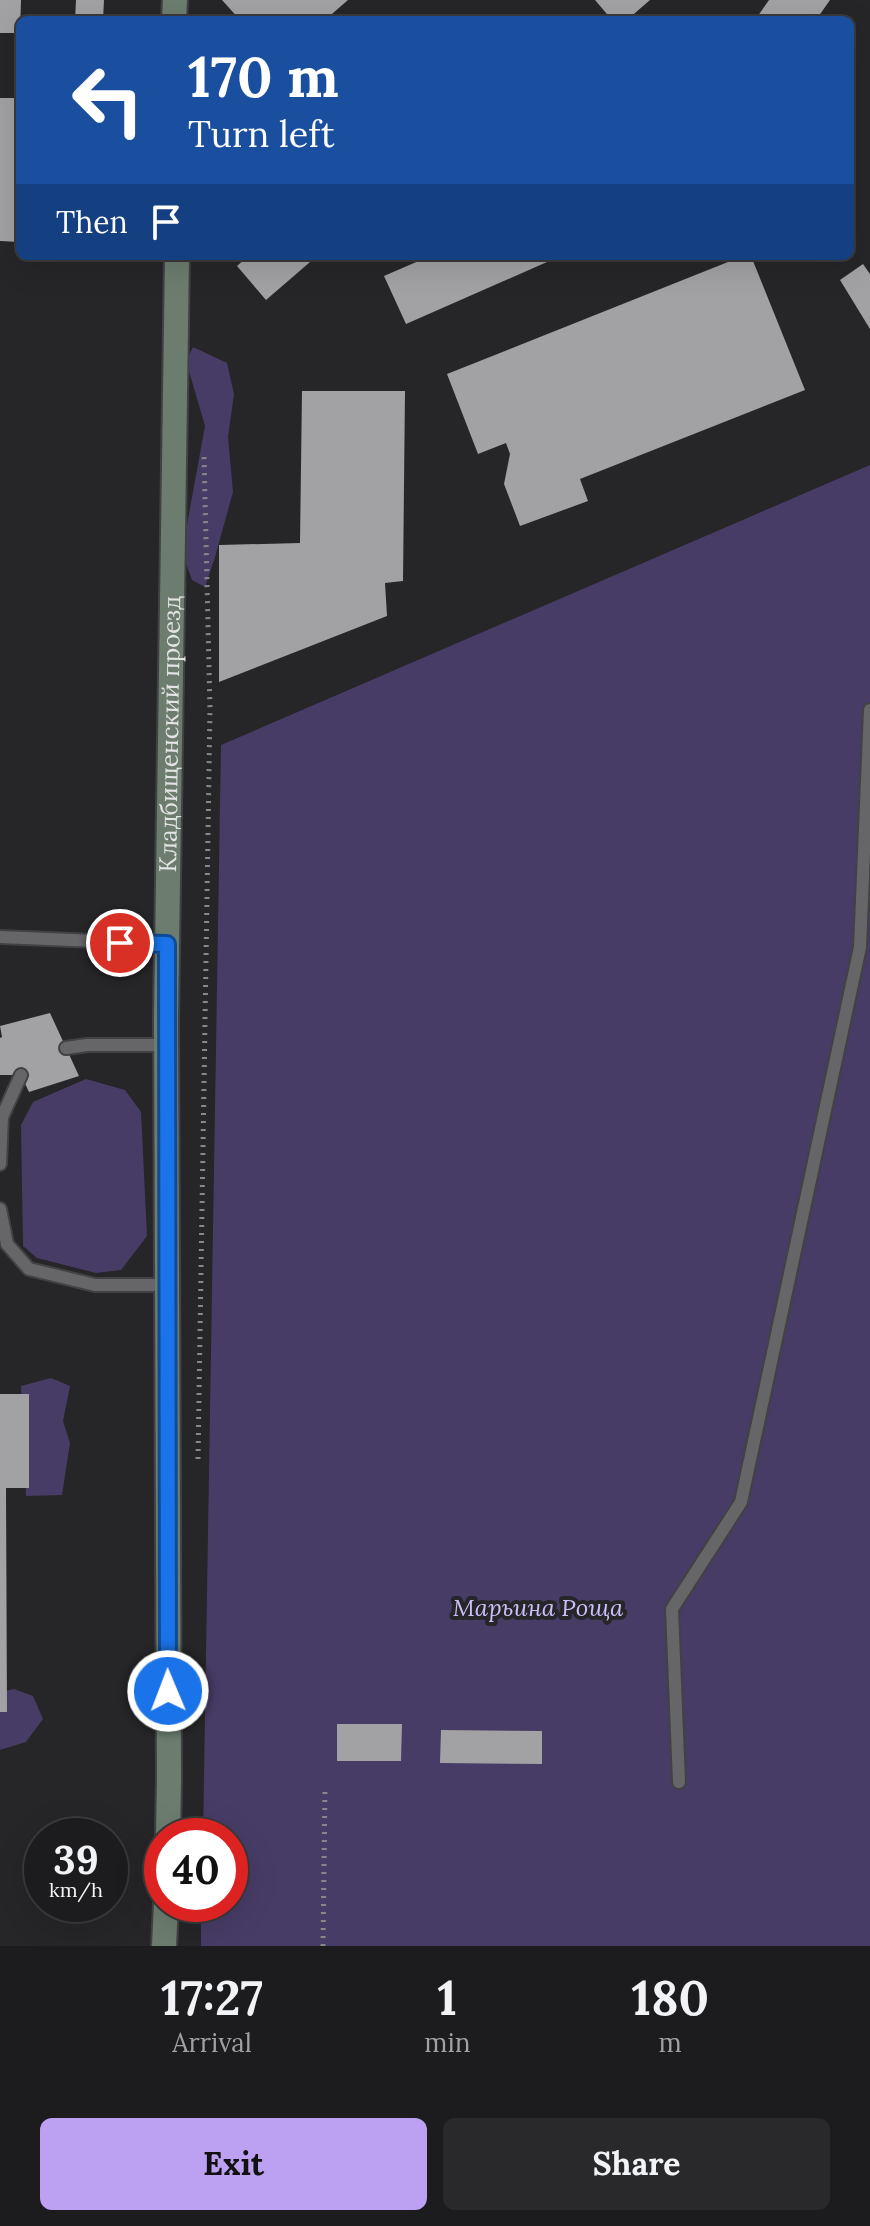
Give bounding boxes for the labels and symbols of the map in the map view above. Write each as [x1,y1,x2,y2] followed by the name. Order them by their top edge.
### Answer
[152,595,187,873] street label: Кладбищенский проезд
[86,909,154,977] pin
[453,1592,624,1623] park label: Марьина Роща
[126,1649,210,1733] position arrow
[144,1818,248,1922] speed limit sign: 40

